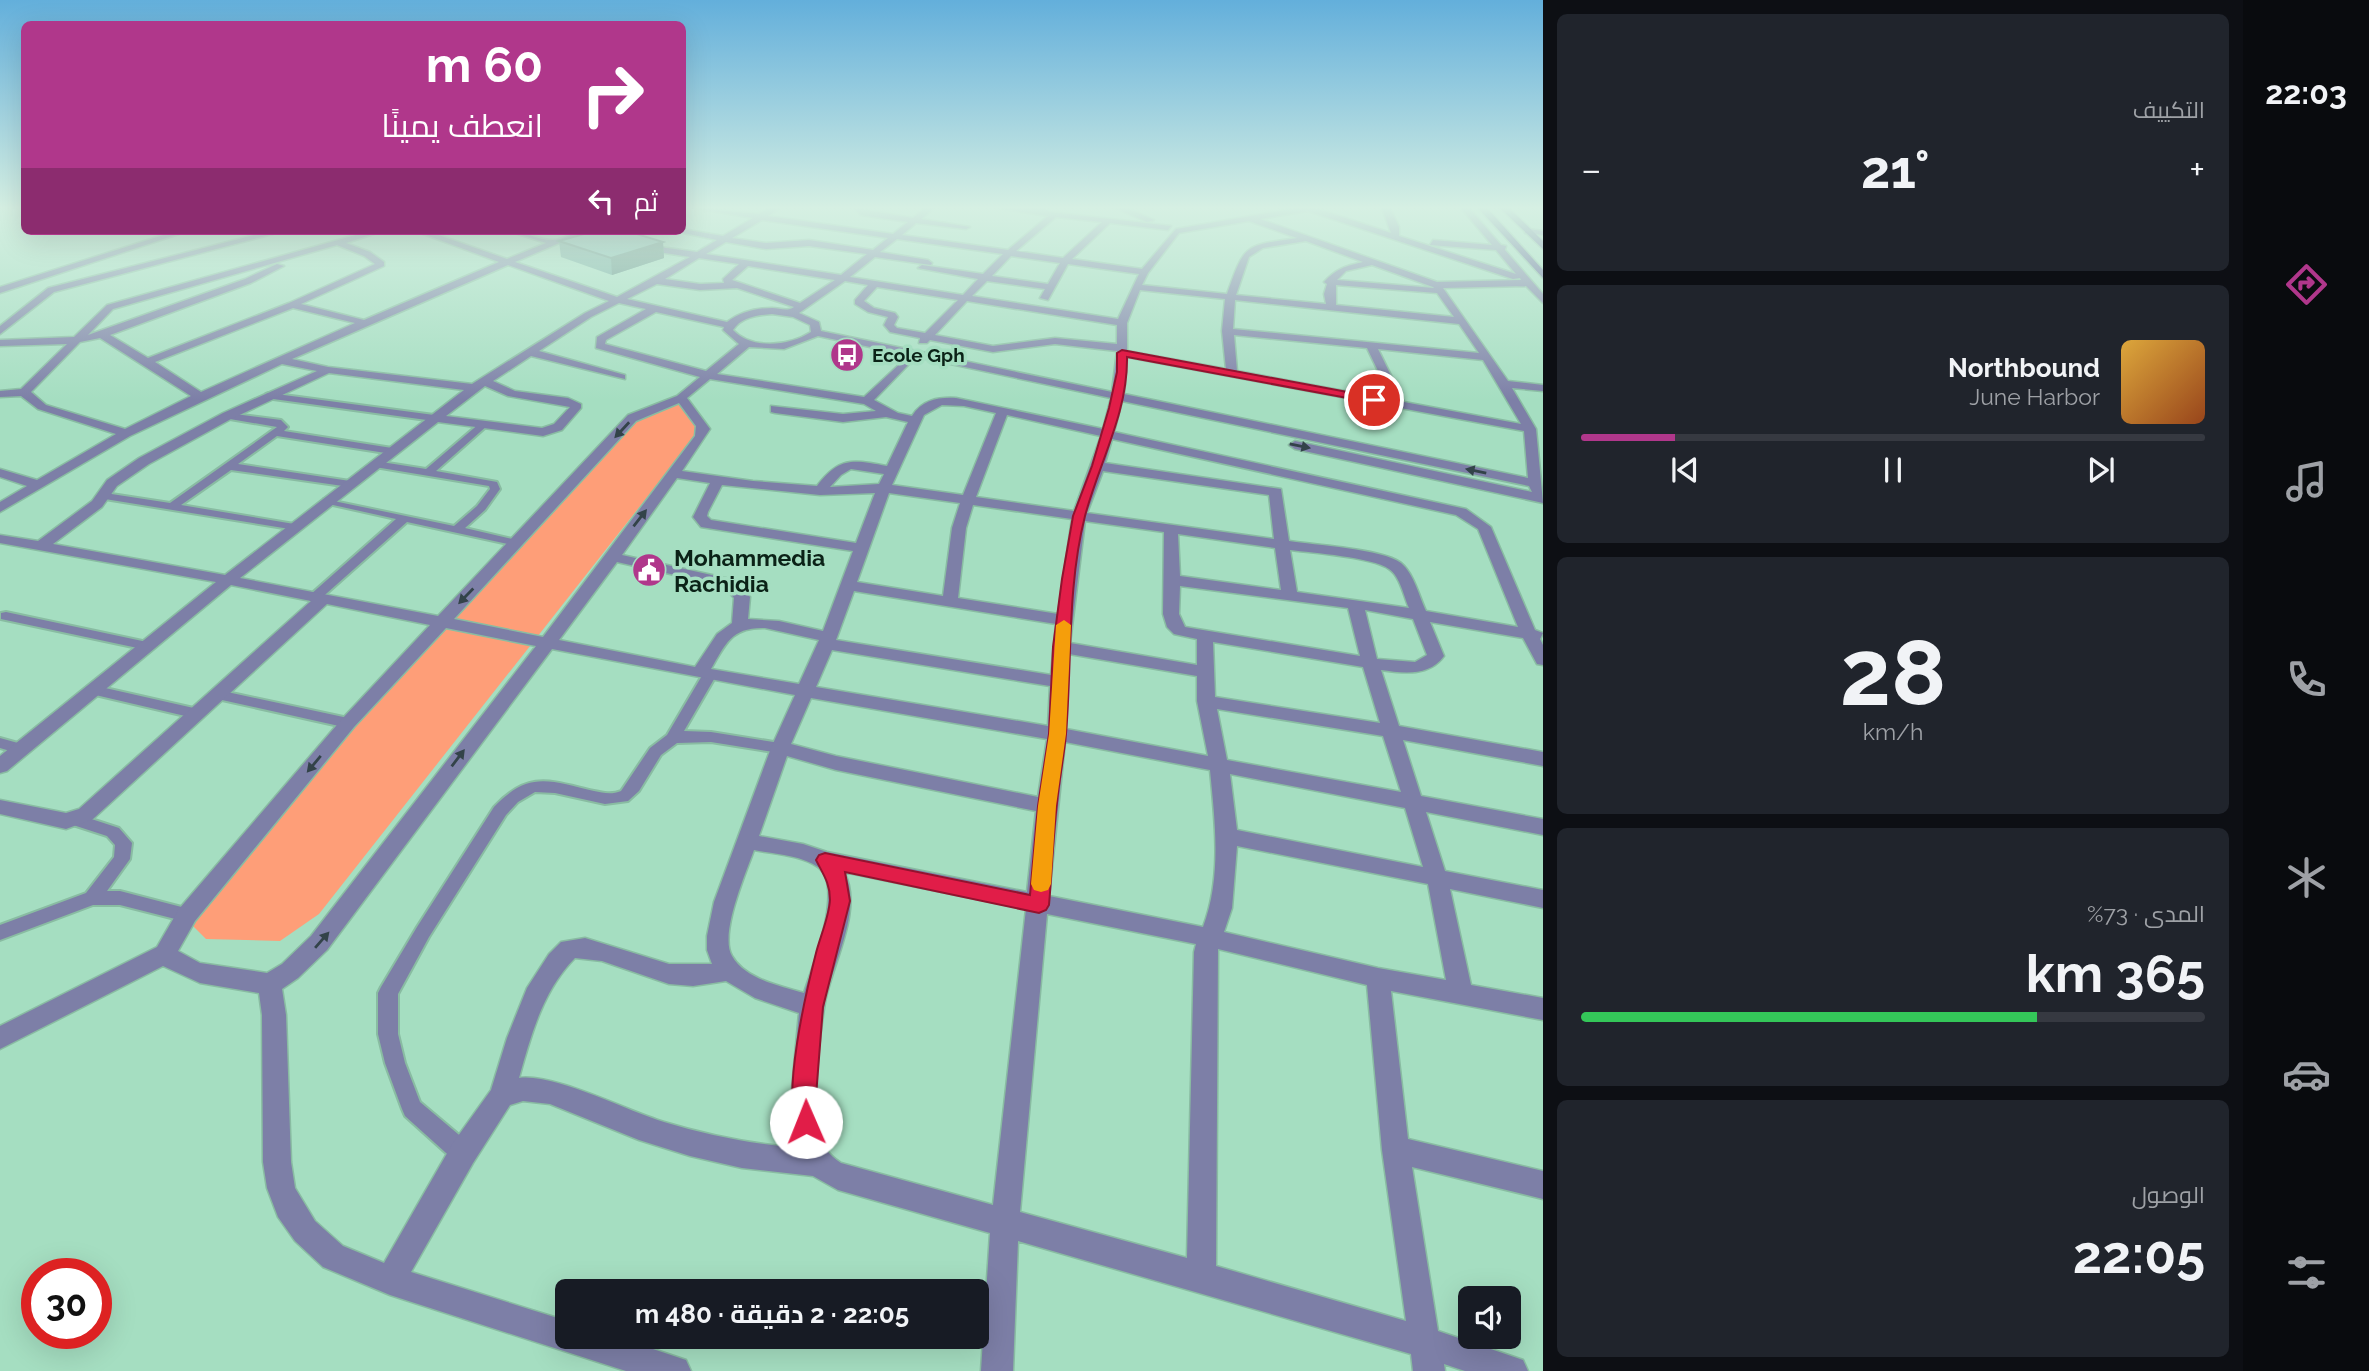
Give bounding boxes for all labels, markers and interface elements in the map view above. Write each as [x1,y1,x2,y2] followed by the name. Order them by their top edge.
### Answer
[426,36,543,93] text: 60 m
[567,49,658,140] icon: right
[2265,74,2347,111] text: 22:03
[2133,96,2205,123] text: التكييف
[381,107,543,144] text: انعطف يمينًا
[1861,139,1930,200] text: 21°
[1581,147,1601,192] text: −
[2189,147,2205,192] text: +
[582,182,620,220] icon: left
[634,187,658,217] text: ثم
[2282,260,2331,309] icon: directions
[828,336,866,374] bus stop icon: Ecole Gph
[872,344,965,366] place label: Ecole Gph
[1948,353,2100,383] text: Northbound
[1344,370,1404,430] pin
[1355,381,1393,419] icon: arrive
[1969,383,2100,410] text: June Harbor
[614,421,630,438] one-way arrow
[1289,441,1311,452] one-way arrow
[1666,451,1704,489] icon: previous
[1874,451,1912,489] icon: pause
[2082,451,2120,489] icon: next
[2282,457,2331,506] icon: music
[1465,465,1487,476] one-way arrow
[633,509,647,527] one-way arrow
[674,544,825,597] place label: Mohammedia Rachidia
[630,551,668,589] public building icon: Mohammedia Rachidia
[458,587,475,604] one-way arrow
[1840,619,1946,726] text: 28
[2282,655,2331,704] icon: phone
[1863,718,1923,745] text: km/h
[451,749,465,767] one-way arrow
[307,756,322,773] one-way arrow
[2282,853,2331,902] icon: climate
[2087,900,2205,927] text: المدى · 73%
[314,931,329,948] one-way arrow
[2026,943,2205,1004] text: 365 km
[2282,1050,2331,1099] icon: car
[769,1085,843,1159] position arrow
[2132,1181,2205,1208] text: الوصول
[2073,1224,2205,1285] text: 22:05
[2282,1248,2331,1297] icon: filters
[21,1258,112,1349] speed limit sign: 30
[1458,1286,1521,1349] map controls
[1458,1286,1521,1349] button: sound
[635,1299,909,1329] text: 22:05 · 2 دقيقة · 480 m

